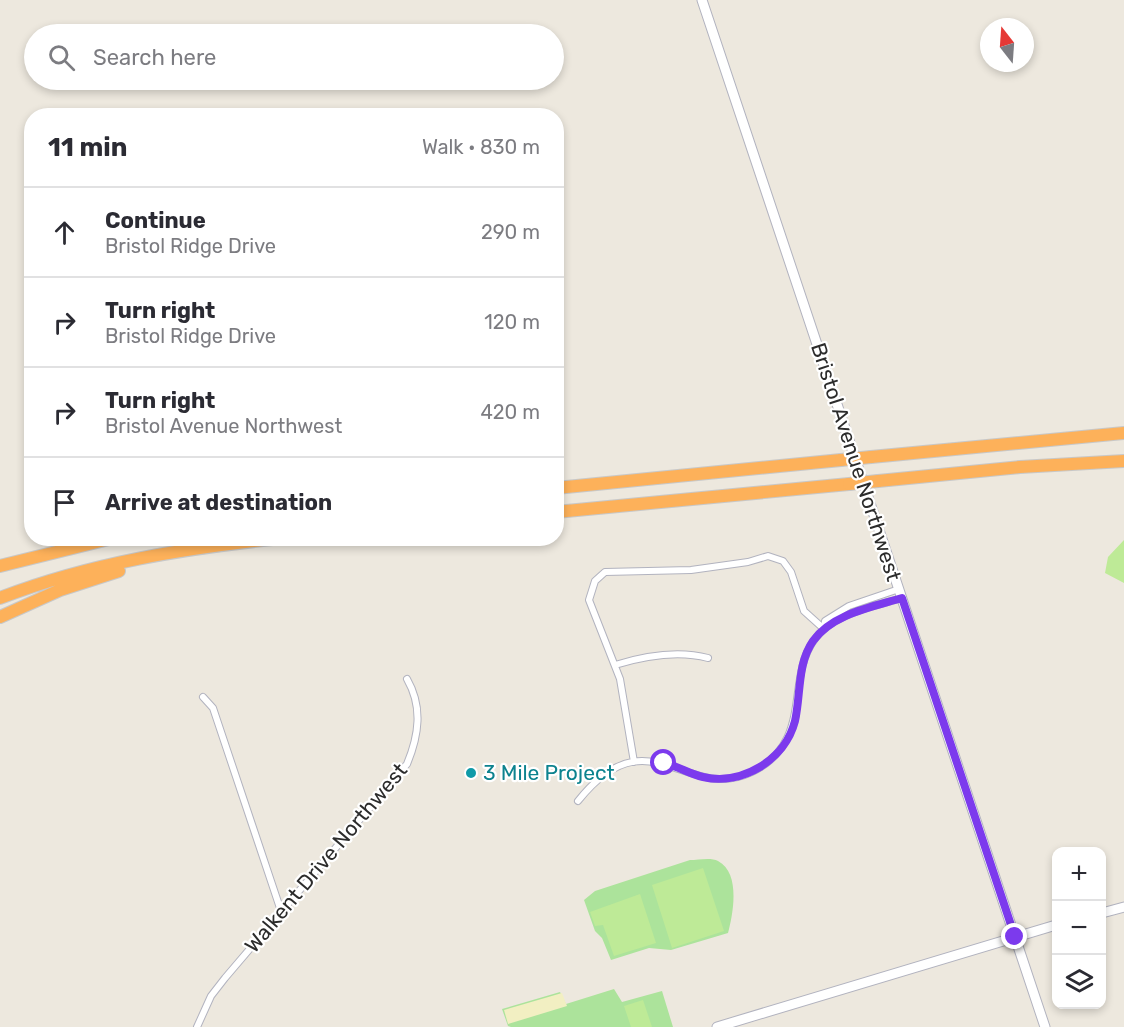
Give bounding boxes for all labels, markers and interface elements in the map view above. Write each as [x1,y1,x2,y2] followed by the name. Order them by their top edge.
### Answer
[980,18,1034,72] north arrow
[24,24,564,90] search box
[45,41,78,74] icon: search
[93,44,216,71] text: Search here
[48,132,127,163] text: 11 min
[422,135,540,159] text: Walk · 830 m
[105,207,206,234] text: Continue
[48,216,81,249] icon: ahead
[481,220,540,244] text: 290 m
[105,234,276,258] text: Bristol Ridge Drive
[105,297,215,324] text: Turn right
[48,306,81,339] icon: right
[484,310,540,334] text: 120 m
[105,324,276,348] text: Bristol Ridge Drive
[806,340,907,584] street label: Bristol Avenue Northwest
[105,387,215,414] text: Turn right
[48,396,81,429] icon: right
[480,400,540,424] text: 420 m
[105,414,342,438] text: Bristol Avenue Northwest
[48,486,81,519] icon: arrive
[105,489,332,516] text: Arrive at destination
[650,749,676,775] route start
[239,758,412,957] street label: Walkent Drive Northwest
[483,760,615,785] place label: 3 Mile Project
[464,766,478,780] marker: 3 Mile Project
[1052,847,1106,1009] map controls
[1052,847,1106,901] button: +
[1052,901,1106,955] button: −
[1001,923,1027,949] route end
[1052,955,1106,1009] button: layers

